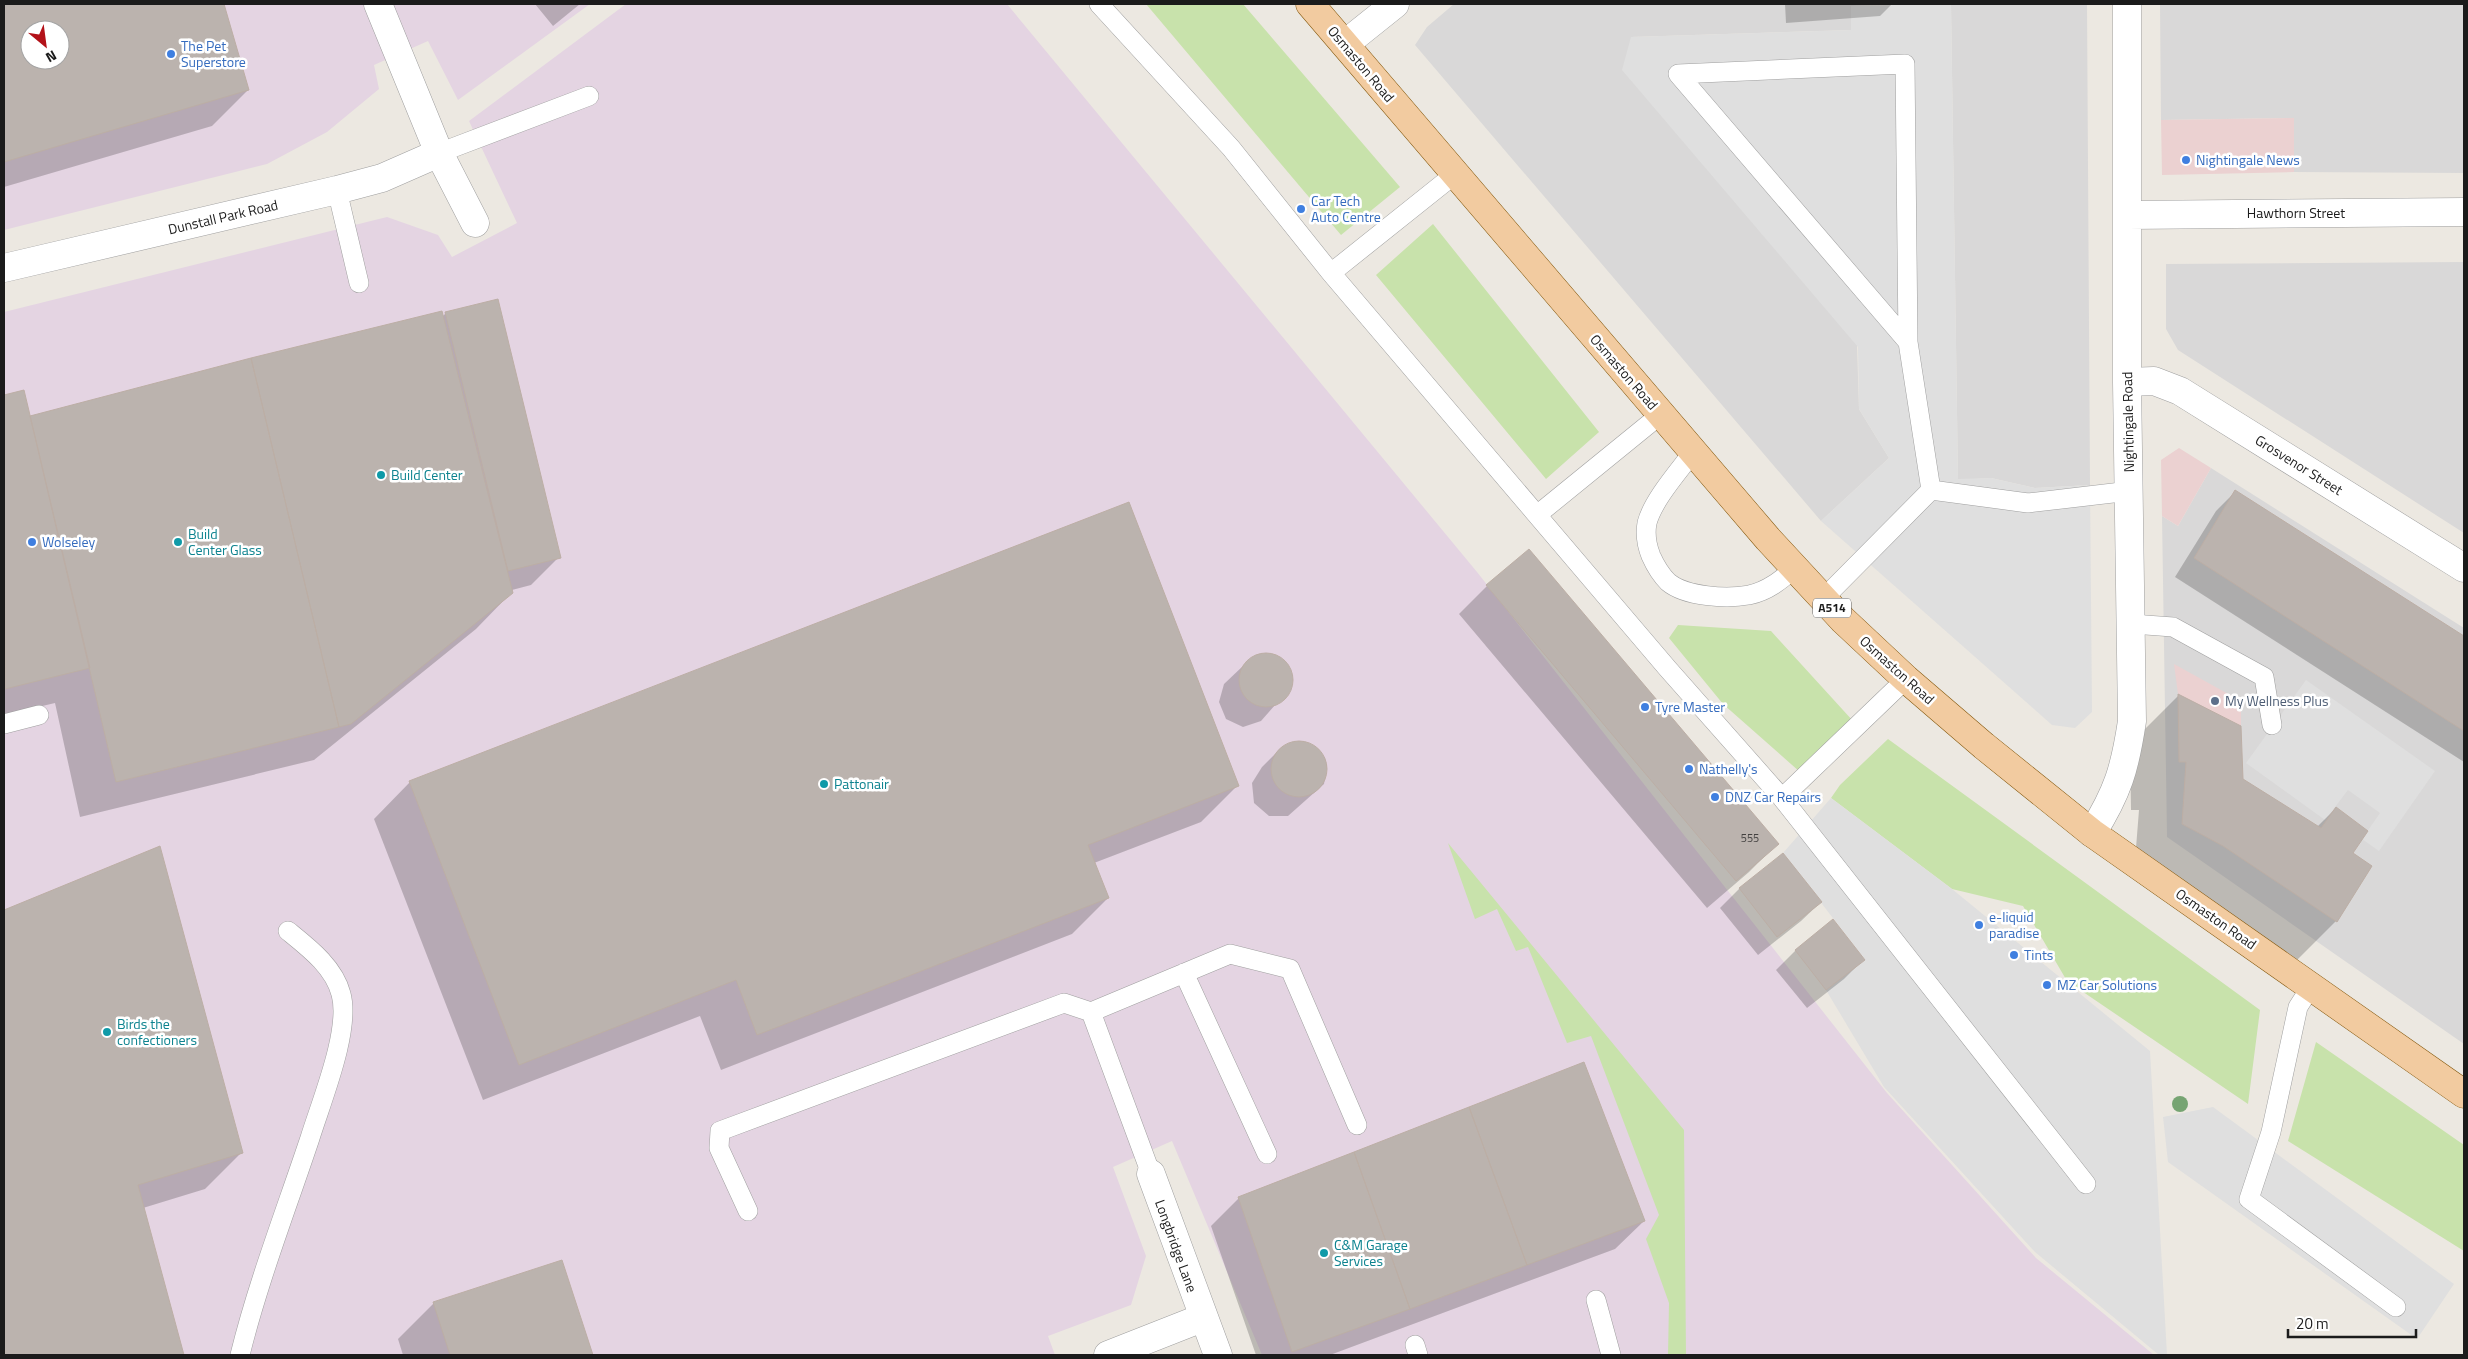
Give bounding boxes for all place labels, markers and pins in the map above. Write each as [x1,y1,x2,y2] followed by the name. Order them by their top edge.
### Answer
[181,35,246,72] place label: The Pet Superstore
[165,48,177,60] marker: The Pet Superstore
[2196,149,2300,170] place label: Nightingale News
[2180,154,2192,166] marker: Nightingale News
[1311,190,1381,227] place label: Car Tech Auto Centre
[1295,203,1307,215] marker: Car Tech Auto Centre
[391,464,463,485] place label: Build Center
[375,469,387,481] marker: Build Center
[188,523,262,560] place label: Build Center Glass
[42,531,96,552] place label: Wolseley
[26,536,38,548] marker: Wolseley
[172,536,184,548] marker: Build Center Glass
[2225,690,2328,711] place label: My Wellness Plus
[2209,695,2221,707] marker: My Wellness Plus
[1655,696,1725,717] place label: Tyre Master
[1639,701,1651,713] marker: Tyre Master
[1699,758,1758,779] place label: Nathelly's
[1683,763,1695,775] marker: Nathelly's
[834,773,889,794] place label: Pattonair
[818,778,830,790] marker: Pattonair
[1725,786,1821,807] place label: DNZ Car Repairs
[1709,791,1721,803] marker: DNZ Car Repairs
[1989,906,2039,943] place label: e-liquid paradise
[1973,919,1985,931] marker: e-liquid paradise
[2024,944,2053,965] place label: Tints
[2008,949,2020,961] marker: Tints
[2057,974,2157,995] place label: MZ Car Solutions
[2041,979,2053,991] marker: MZ Car Solutions
[117,1013,197,1050] place label: Birds the confectioners
[101,1026,113,1038] marker: Birds the confectioners
[1334,1234,1408,1271] place label: C&M Garage Services
[1318,1247,1330,1259] marker: C&M Garage Services

